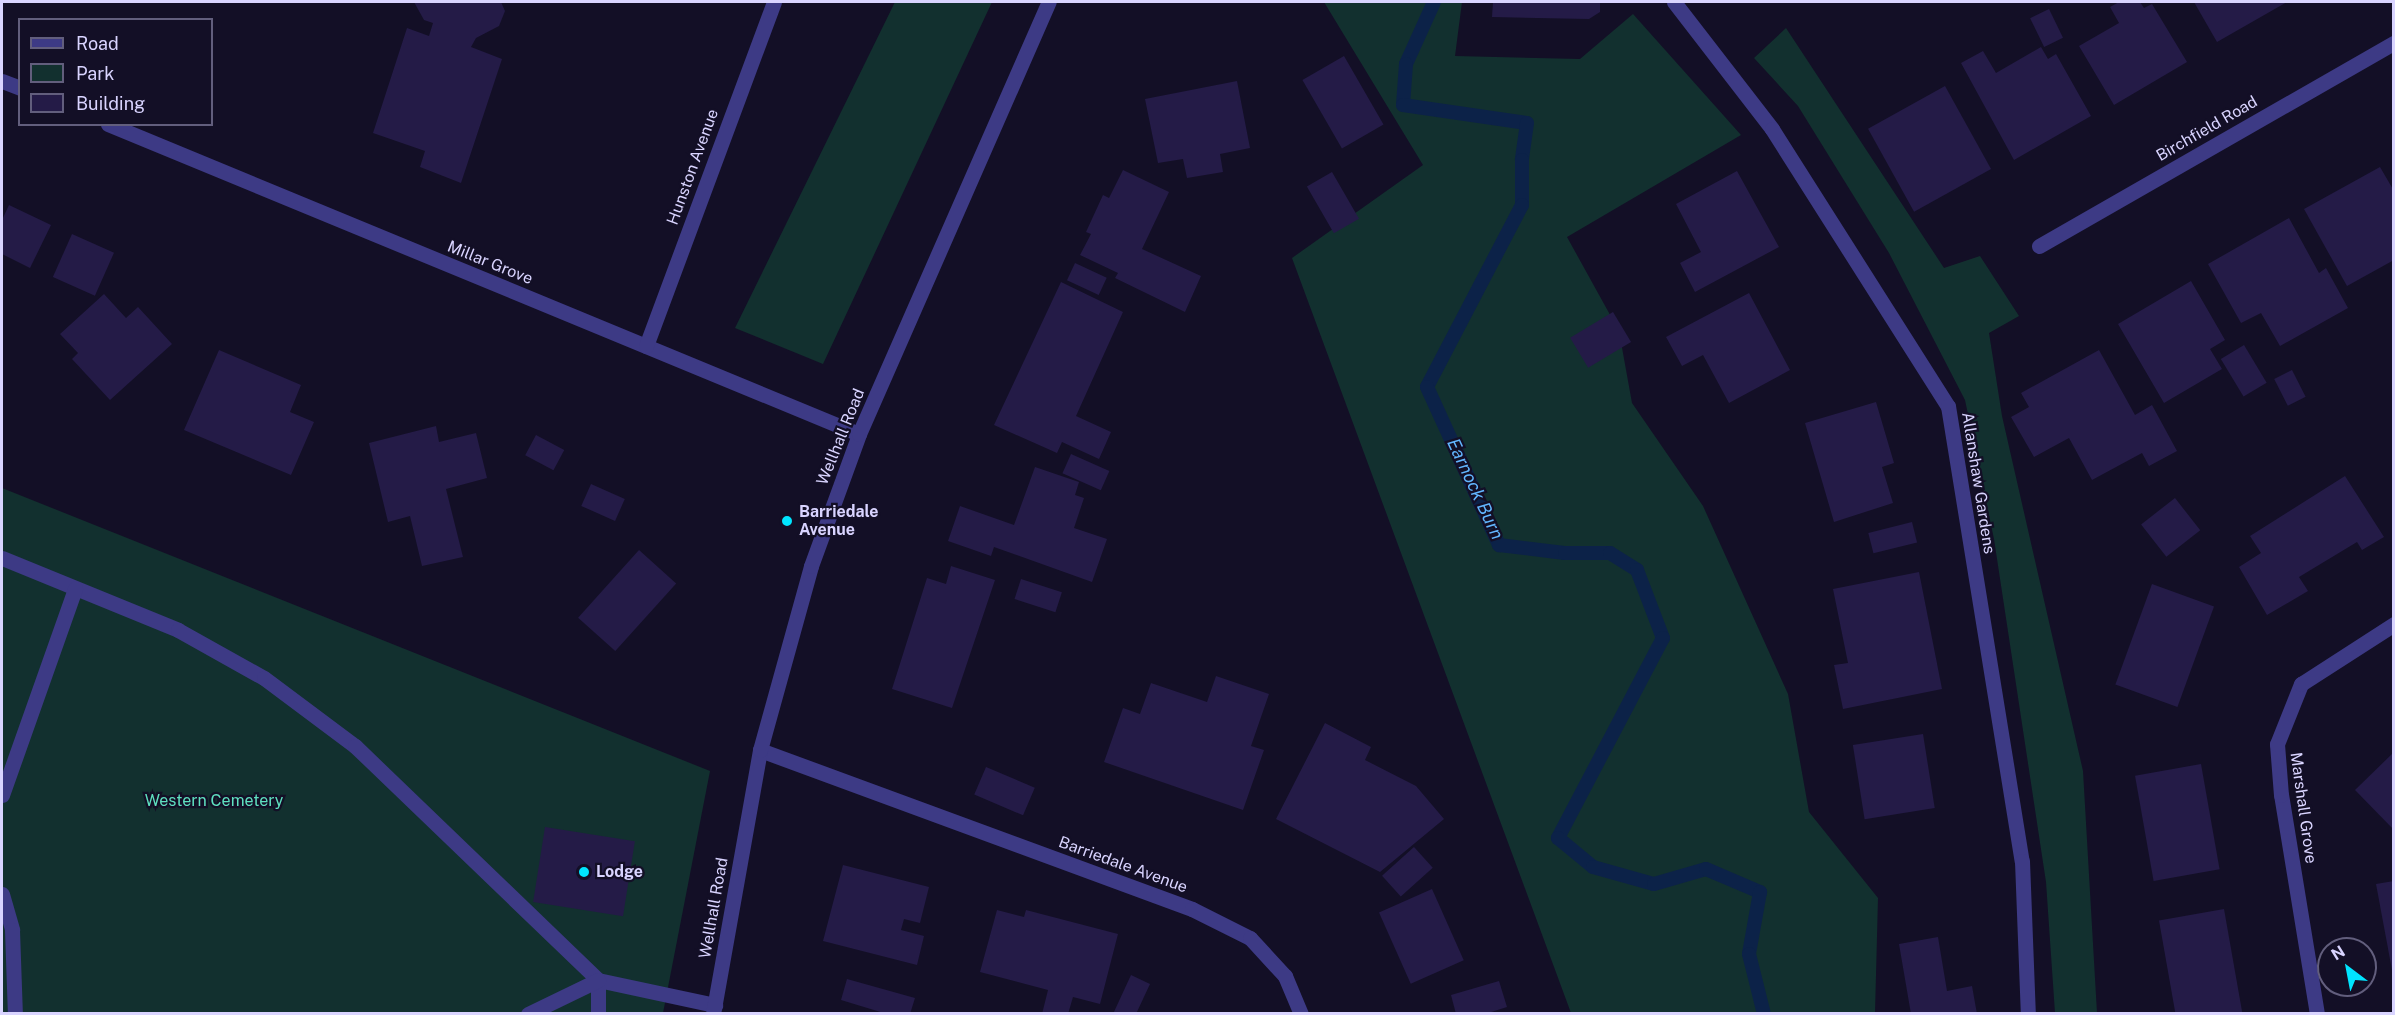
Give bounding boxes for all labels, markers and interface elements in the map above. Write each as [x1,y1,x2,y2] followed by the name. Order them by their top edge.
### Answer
[18,18,213,126] legend
[76,33,119,54] text: Road
[76,63,114,84] text: Park
[2153,92,2261,166] street label: Birchfield Road
[76,93,145,114] text: Building
[663,106,723,228] street label: Hunston Avenue
[445,237,535,289] street label: Millar Grove
[813,386,869,488] street label: Wellhall Road
[1957,411,1999,555] street label: Allanshaw Gardens
[1442,435,1508,543] water label: Earnock Burn
[799,502,878,540] place label: Barriedale Avenue
[780,514,794,528] marker: Barriedale Avenue
[2286,751,2320,865] street label: Marshall Grove
[145,791,283,811] park label: Western Cemetery
[1056,833,1190,897] street label: Barriedale Avenue
[696,856,732,960] street label: Wellhall Road
[596,862,643,882] place label: Lodge
[577,865,591,879] marker: Lodge
[2317,937,2377,997] north arrow
[2328,942,2349,964] text: N

